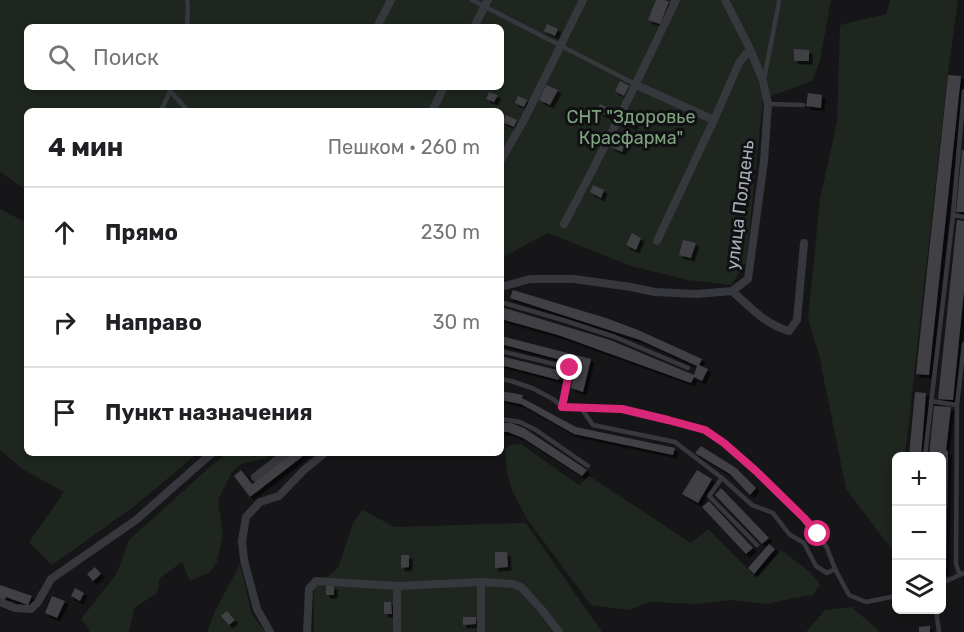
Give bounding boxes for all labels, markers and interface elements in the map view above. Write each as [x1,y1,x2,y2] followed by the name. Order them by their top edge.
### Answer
[24,24,504,90] search box
[45,41,78,74] icon: search
[93,44,159,71] text: Поиск
[567,106,695,149] park label: СНТ "Здоровье Красфарма"
[48,132,123,163] text: 4 мин
[328,135,480,159] text: Пешком · 260 m
[721,139,759,271] street label: улица Полдень
[48,216,81,249] icon: ahead
[105,219,178,246] text: Прямо
[421,220,480,244] text: 230 m
[48,306,81,339] icon: right
[105,309,202,336] text: Направо
[433,310,480,334] text: 30 m
[556,354,582,380] route end
[48,396,81,429] icon: arrive
[105,399,313,426] text: Пункт назначения
[892,452,946,614] map controls
[892,452,946,506] button: +
[892,506,946,560] button: −
[804,520,830,546] route start
[892,560,946,614] button: layers

